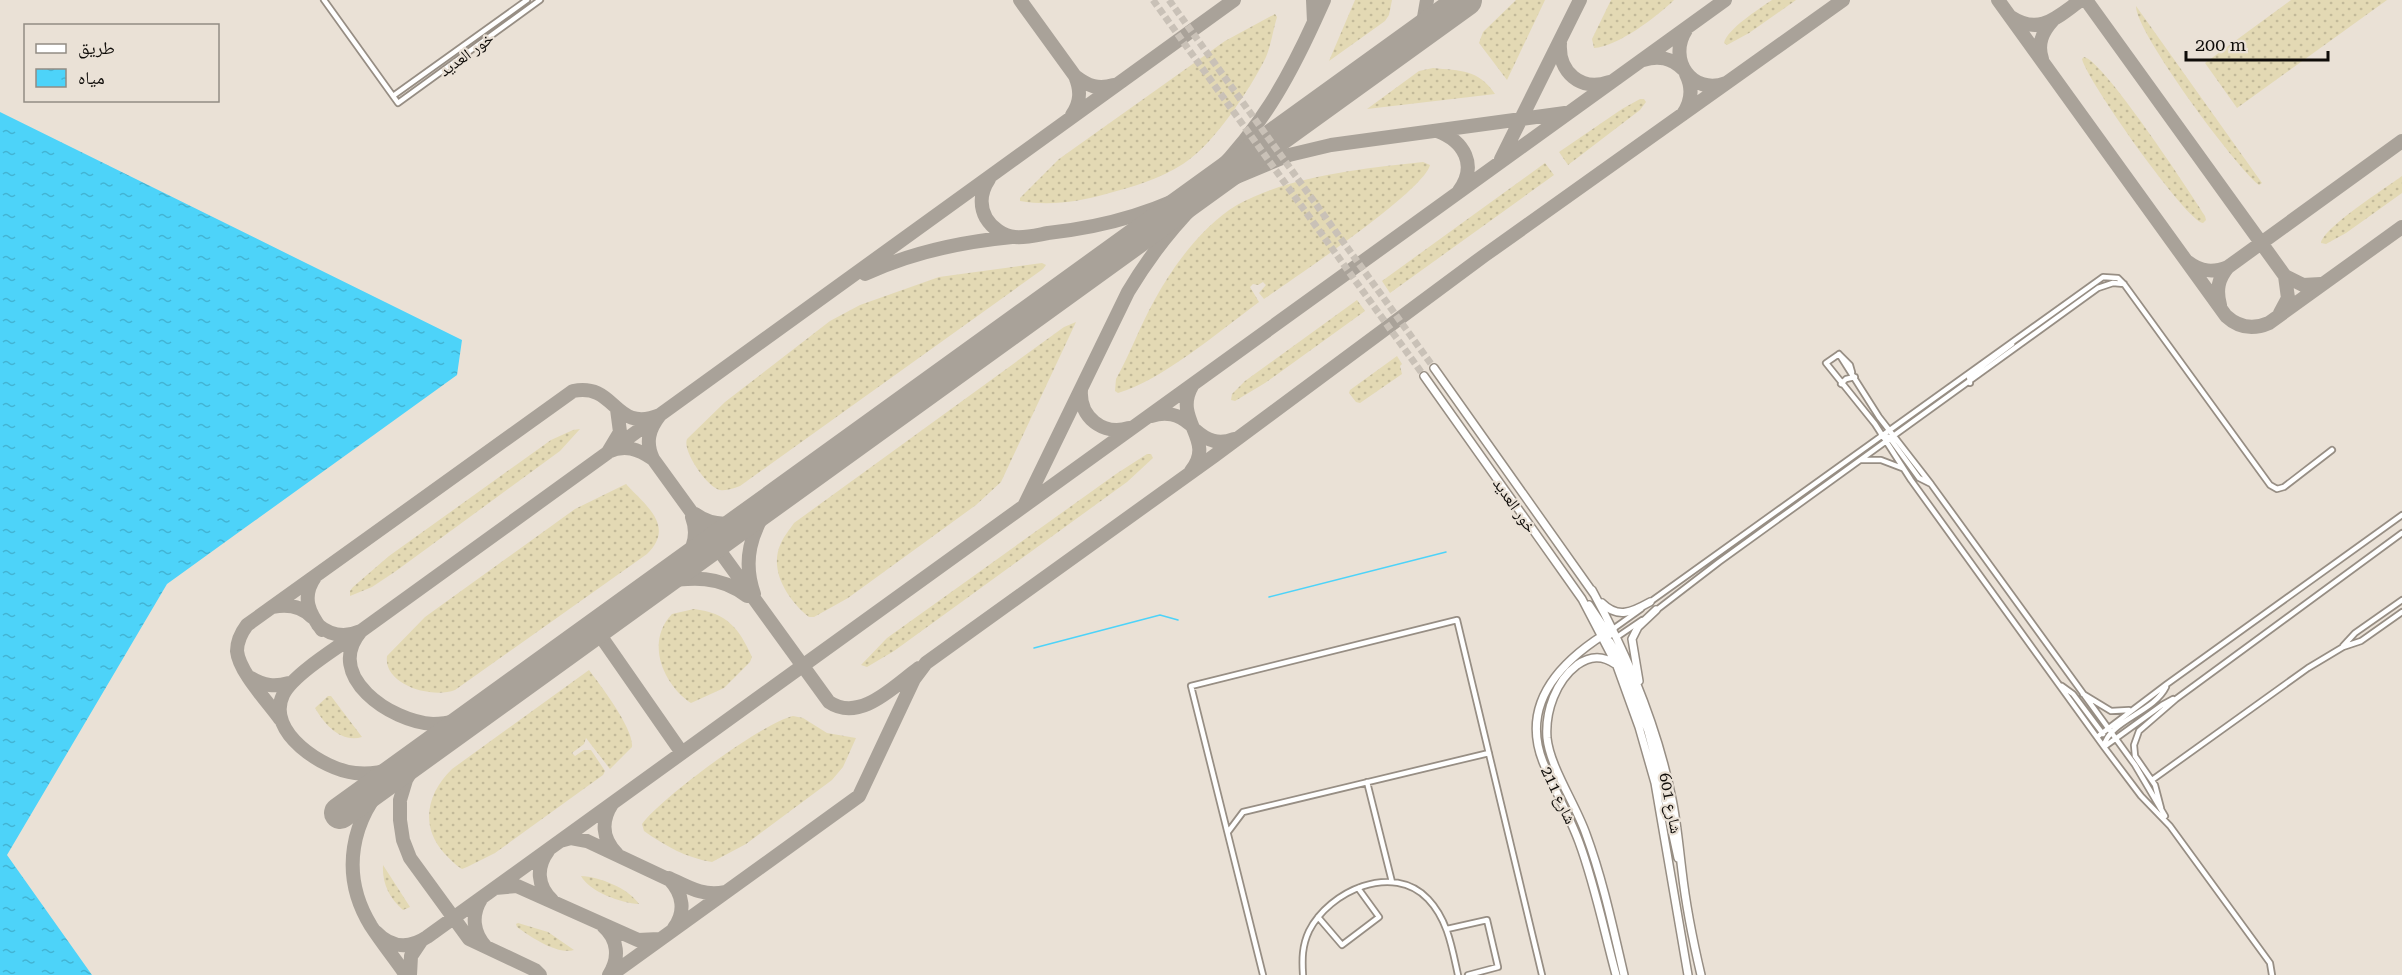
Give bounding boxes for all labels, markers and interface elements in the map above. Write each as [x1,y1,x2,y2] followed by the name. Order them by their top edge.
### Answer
[24,24,219,102] legend
[2186,24,2328,62] scale bar
[435,28,497,80] street label: خور العديد
[2195,34,2246,55] text: 200 m
[78,37,115,59] text: طريق
[78,67,105,88] text: مياه
[1489,474,1540,536] street label: خور العديد
[1536,763,1580,827] street label: شارع 211
[1654,771,1686,835] street label: شارع 601

